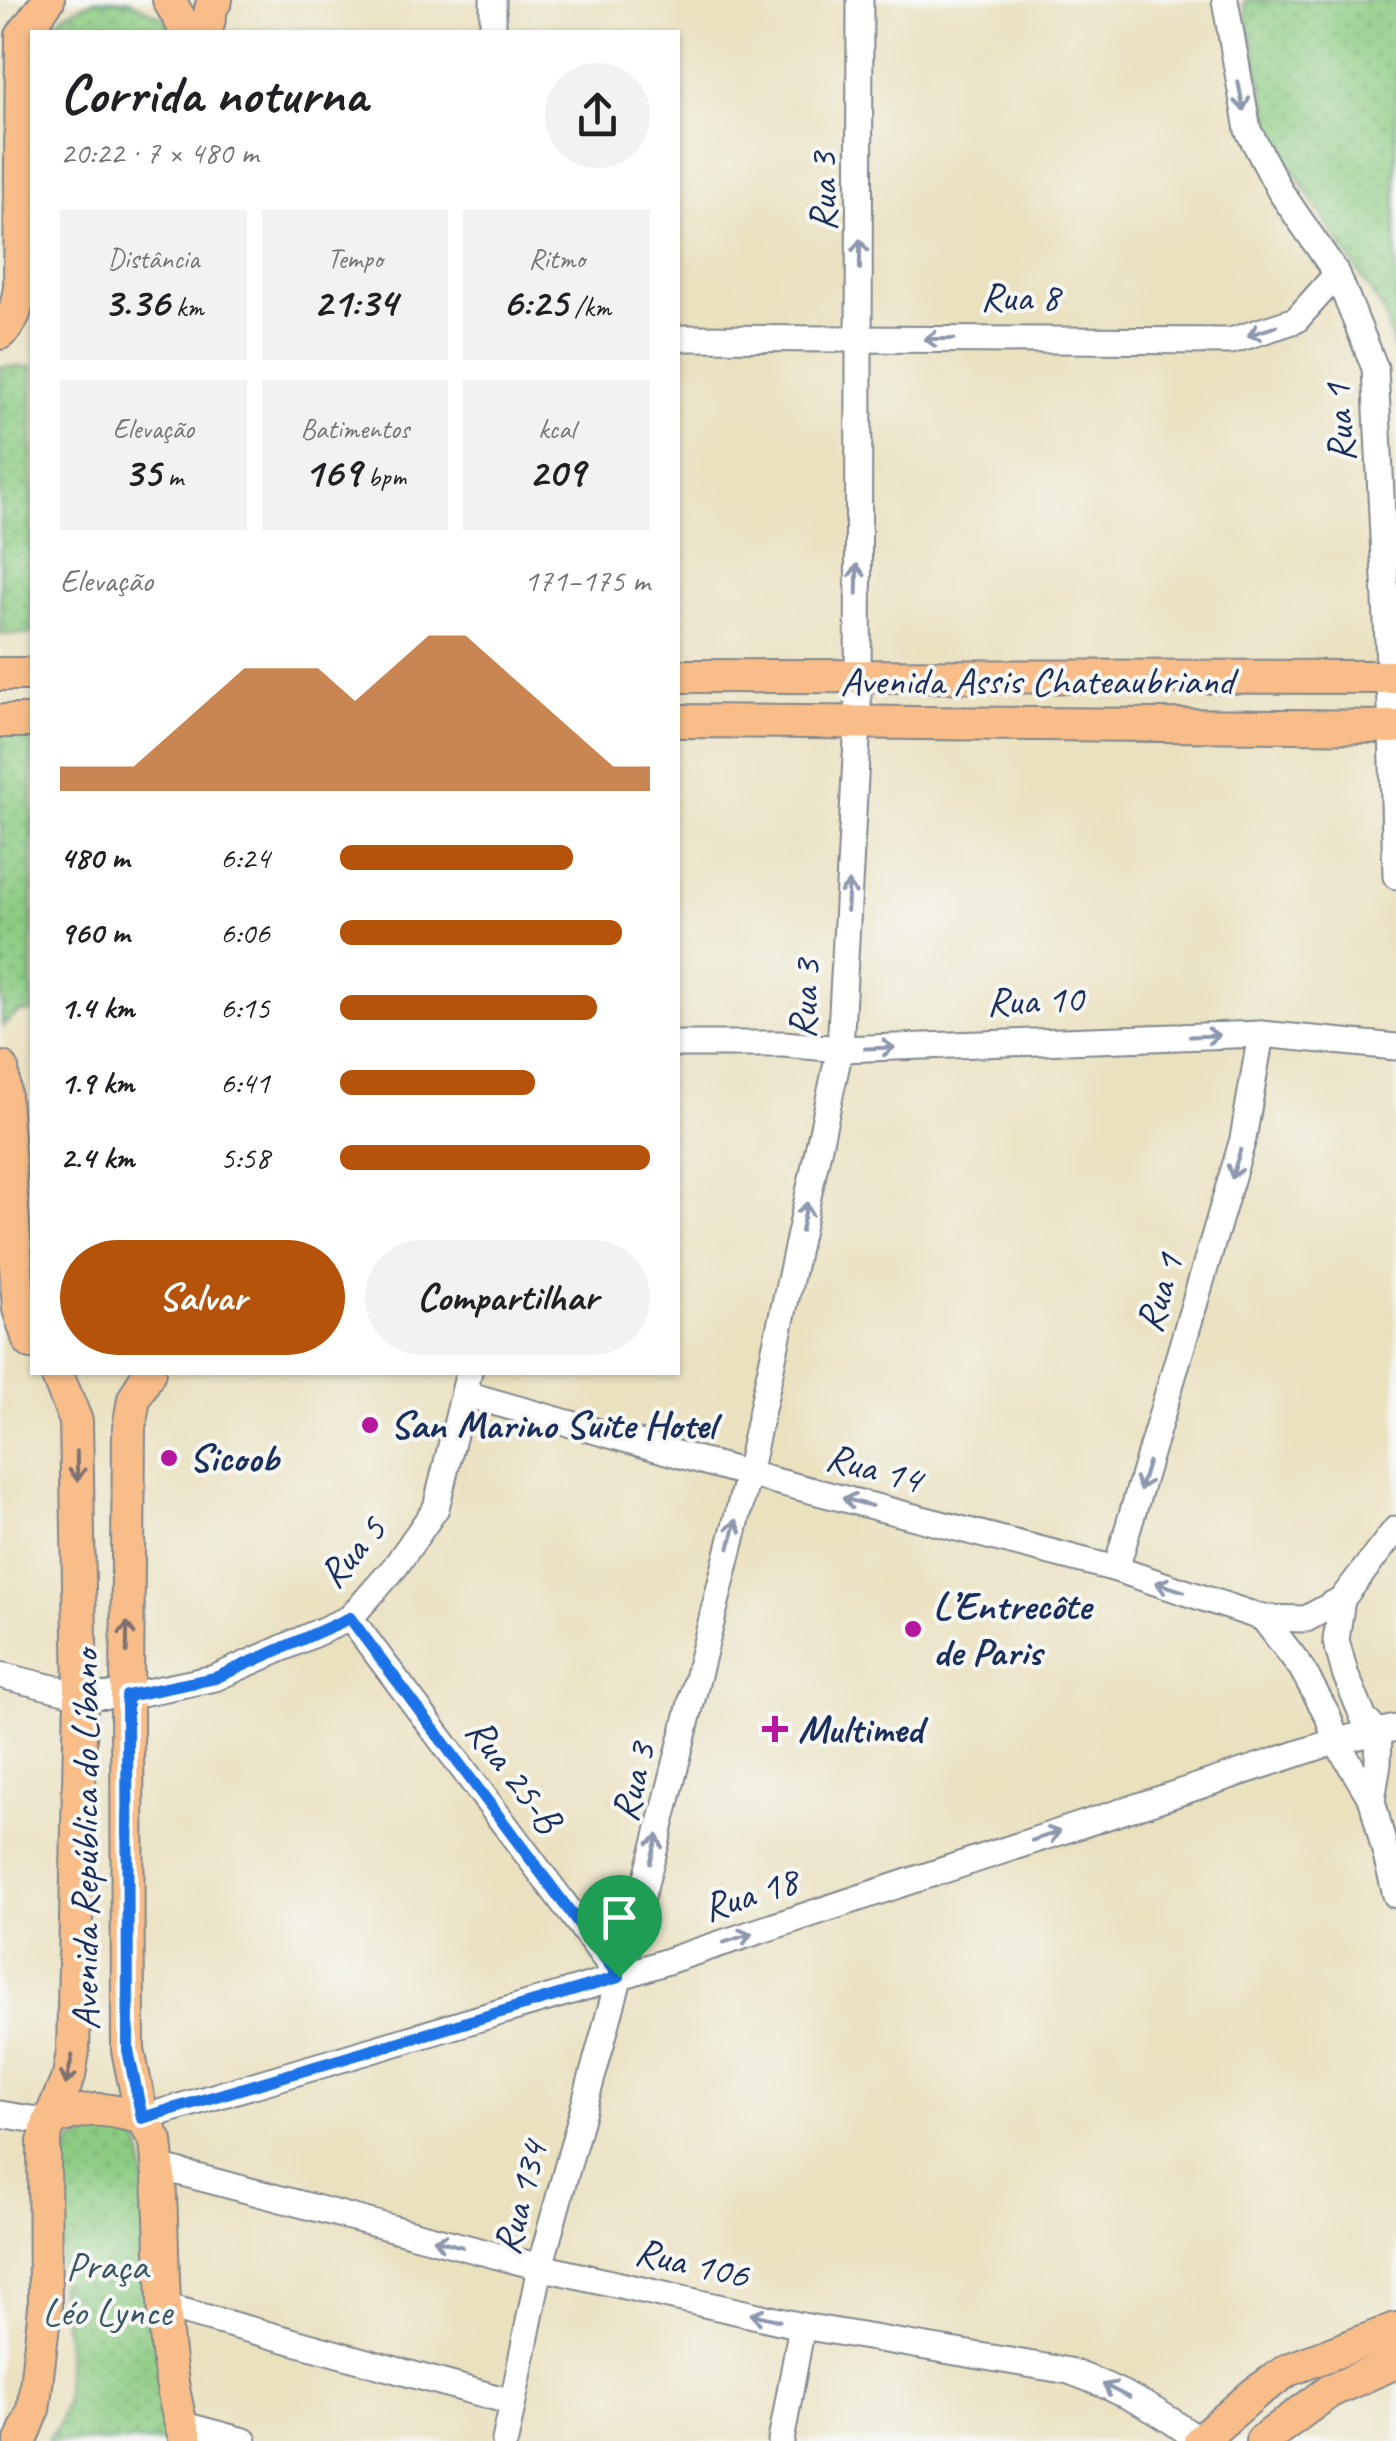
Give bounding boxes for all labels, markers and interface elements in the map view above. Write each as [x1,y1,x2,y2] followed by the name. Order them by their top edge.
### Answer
[60,59,367,129] text: Corrida noturna
[545,63,650,168] button: share
[1232,79,1251,112] one-way arrow
[60,132,258,173] text: 20:22 · 7 × 480 m
[798,150,848,231] street label: Rua 3
[850,239,870,272] one-way arrow
[107,241,199,276] text: Distância
[327,241,383,276] text: Tempo
[528,241,585,276] text: Ritmo
[981,272,1063,322] street label: Rua 8
[103,276,169,329] text: 3.36
[313,276,397,329] text: 21:34
[502,276,568,329] text: 6:25
[169,289,203,324] text: km
[568,289,611,324] text: /km
[1247,323,1279,341] one-way arrow
[923,330,956,348] one-way arrow
[1311,380,1367,464] street label: Rua 1
[113,411,194,446] text: Elevação
[301,411,409,446] text: Batimentos
[538,411,575,446] text: kcal
[124,446,161,499] text: 35
[304,446,361,499] text: 169
[529,446,585,499] text: 209
[161,459,183,494] text: m
[361,459,406,494] text: bpm
[60,560,153,601] text: Elevação
[524,560,650,601] text: 171–175 m
[848,564,867,596] one-way arrow
[840,656,1239,706] street label: Avenida Assis Chateaubriand
[60,837,129,878] text: 480 m
[220,837,270,878] text: 6:24
[839,880,858,912] one-way arrow
[60,912,129,953] text: 960 m
[220,912,270,953] text: 6:06
[776,955,832,1040] street label: Rua 3
[986,973,1087,1027] street label: Rua 10
[60,987,134,1028] text: 1.4 km
[220,987,270,1028] text: 6:15
[1188,1027,1220,1046] one-way arrow
[863,1038,895,1057] one-way arrow
[60,1062,134,1103] text: 1.9 km
[220,1062,270,1103] text: 6:41
[60,1137,134,1178] text: 2.4 km
[220,1137,270,1178] text: 5:58
[1226,1148,1244,1179] one-way arrow
[796,1202,814,1234] one-way arrow
[60,1240,345,1355] button: Salvar
[365,1240,650,1355] button: Compartilhar
[1124,1246,1195,1338] street label: Rua 1
[390,1400,722,1450] place label: San Marino Suite Hotel
[359,1414,381,1436] marker: San Marino Suite Hotel
[821,1431,931,1506] street label: Rua 14
[189,1433,281,1483] place label: Sicoob
[158,1447,180,1469] marker: Sicoob
[68,1448,86,1481] one-way arrow
[1134,1459,1152,1491] one-way arrow
[842,1492,873,1511] one-way arrow
[307,1504,398,1598] street label: Rua 5
[725,1519,744,1550] one-way arrow
[1155,1577,1187,1595] one-way arrow
[933,1581,1094,1677] place label: L’Entrecôte de Paris
[902,1618,924,1640] marker: L’Entrecôte de Paris
[118,1622,137,1654] one-way arrow
[60,1646,110,2030] street label: Avenida República do Líbano
[798,1704,929,1754] place label: Multimed
[455,1708,575,1844] street label: Rua 25-B
[762,1716,788,1742] marker: Multimed
[599,1735,668,1826] street label: Rua 3
[1030,1825,1062,1843] one-way arrow
[646,1834,665,1865] one-way arrow
[696,1854,808,1933] street label: Rua 18
[577,1875,662,1978] pin
[592,1890,647,1945] icon: arrive
[721,1927,753,1945] one-way arrow
[59,2053,77,2085] one-way arrow
[481,2132,560,2260] street label: Rua 134
[630,2226,755,2300] street label: Rua 106
[433,2233,465,2252] one-way arrow
[42,2241,175,2337] park label: Praça Léo Lynce
[750,2307,782,2326] one-way arrow
[1102,2381,1131,2400] one-way arrow

